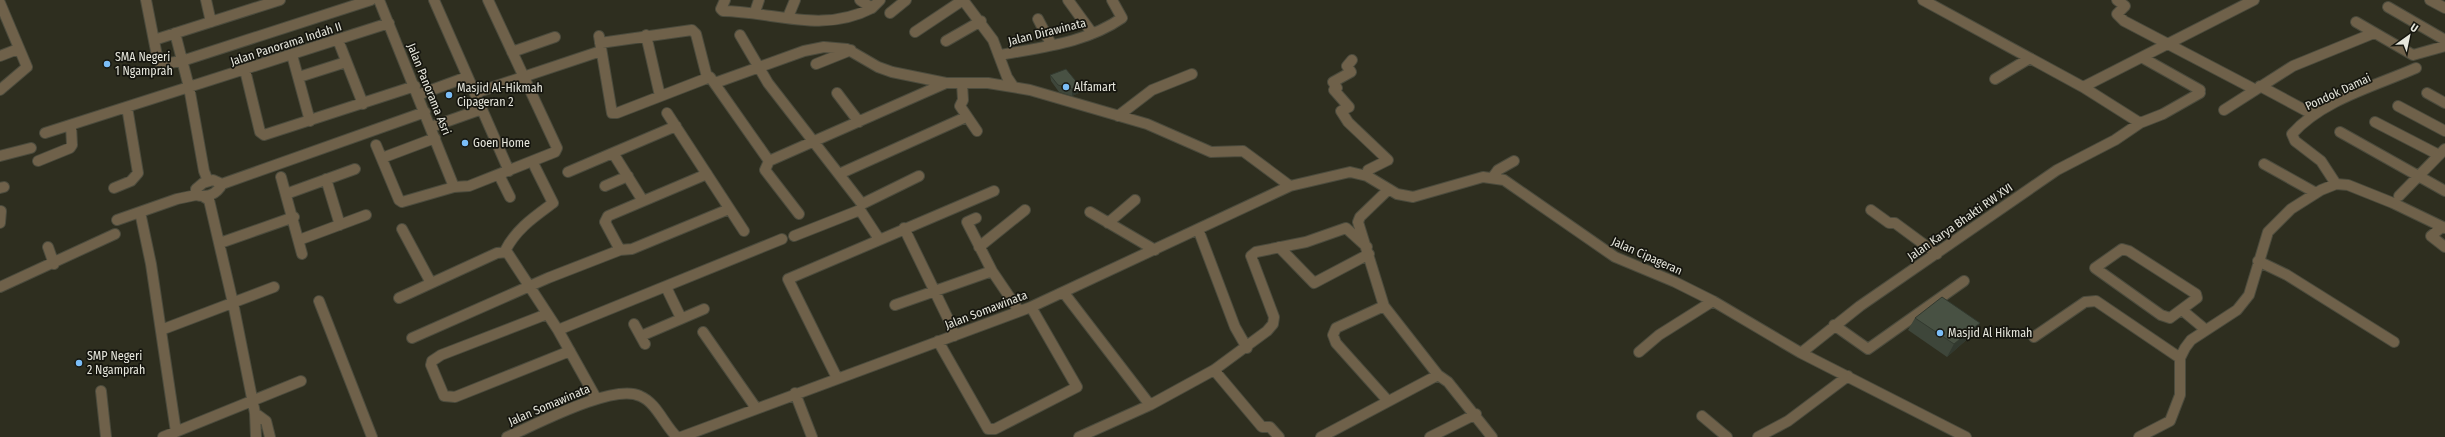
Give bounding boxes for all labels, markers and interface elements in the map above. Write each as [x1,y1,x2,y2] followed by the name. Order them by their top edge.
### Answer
[1007,16,1087,48] street label: Jalan Dirawinata
[2389,16,2429,56] north arrow
[229,19,343,69] street label: Jalan Panorama Indah II
[2408,21,2420,35] text: U
[404,41,454,137] street label: Jalan Panorama Asri
[115,50,173,78] place label: SMA Negeri 1 Ngamprah
[102,59,112,69] marker: SMA Negeri 1 Ngamprah
[2303,71,2373,113] street label: Pondok Damai
[1074,80,1116,94] place label: Alfamart
[457,81,543,109] place label: Masjid Al-Hikmah Cipageran 2
[1061,82,1071,92] marker: Alfamart
[444,90,454,100] marker: Masjid Al-Hikmah Cipageran 2
[473,136,530,150] place label: Goen Home
[460,138,470,148] marker: Goen Home
[1905,180,2015,264] street label: Jalan Karya Bhakti RW XVI
[1610,234,1684,278] street label: Jalan Cipageran
[943,288,1029,332] street label: Jalan Somawinata
[1948,326,2032,340] place label: Masjid Al Hikmah
[1935,328,1945,338] marker: Masjid Al Hikmah
[87,349,145,377] place label: SMP Negeri 2 Ngamprah
[74,358,84,368] marker: SMP Negeri 2 Ngamprah
[506,381,592,428] street label: Jalan Somawinata

